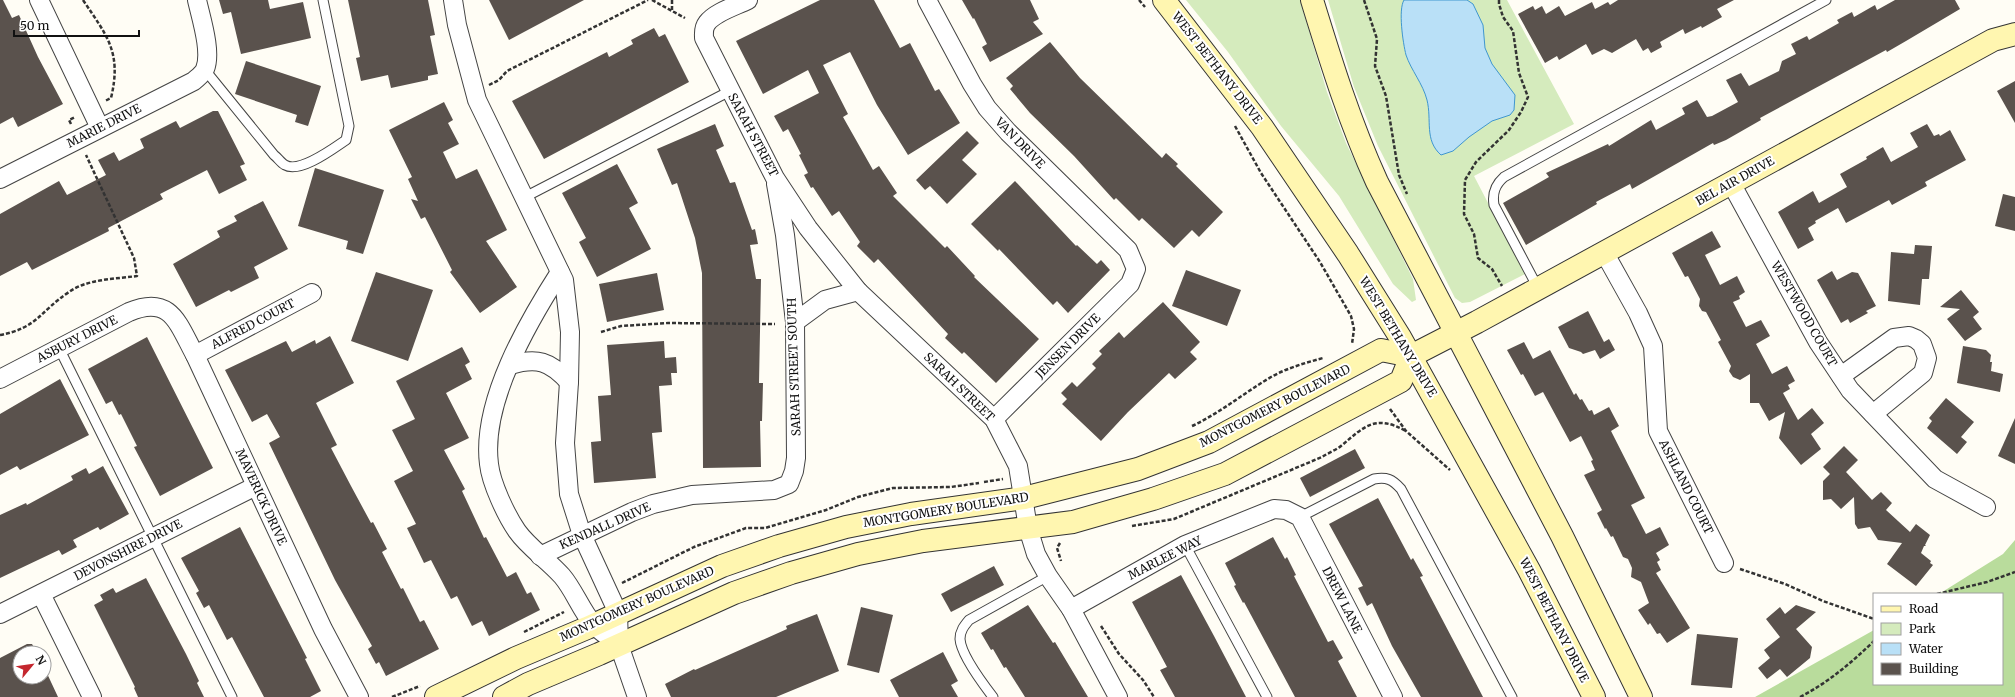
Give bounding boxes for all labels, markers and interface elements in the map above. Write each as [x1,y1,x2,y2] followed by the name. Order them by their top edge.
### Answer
[1168,8,1266,127] street label: WEST BETHANY DRIVE
[14,12,139,38] scale bar
[20,18,49,33] text: 50 m
[725,90,782,180] street label: SARAH STREET
[64,100,144,151] street label: MARIE DRIVE
[992,113,1049,171] street label: VAN DRIVE
[1693,153,1777,208] street label: BEL AIR DRIVE
[1768,258,1841,369] street label: WESTWOOD COURT
[1356,273,1441,400] street label: WEST BETHANY DRIVE
[207,295,298,352] street label: ALFRED COURT
[784,297,803,436] street label: SARAH STREET SOUTH
[1031,310,1103,382] street label: JENSEN DRIVE
[33,312,120,366] street label: ASBURY DRIVE
[921,349,998,425] street label: SARAH STREET
[1197,361,1353,450] street label: MONTGOMERY BOULEVARD
[1656,436,1717,537] street label: ASHLAND COURT
[233,446,291,548] street label: MAVERICK DRIVE
[862,489,1030,530] street label: MONTGOMERY BOULEVARD
[557,499,653,552] street label: KENDALL DRIVE
[71,516,185,583] street label: DEVONSHIRE DRIVE
[1125,532,1204,583] street label: MARLEE WAY
[1516,554,1593,685] street label: WEST BETHANY DRIVE
[557,563,716,644] street label: MONTGOMERY BOULEVARD
[1319,564,1366,636] street label: DREW LANE
[1873,593,2003,685] legend
[1909,601,1938,616] text: Road
[1909,621,1936,636] text: Park
[1908,641,1944,656] text: Water
[12,645,52,685] north arrow
[33,653,49,668] text: N
[1909,661,1959,676] text: Building

